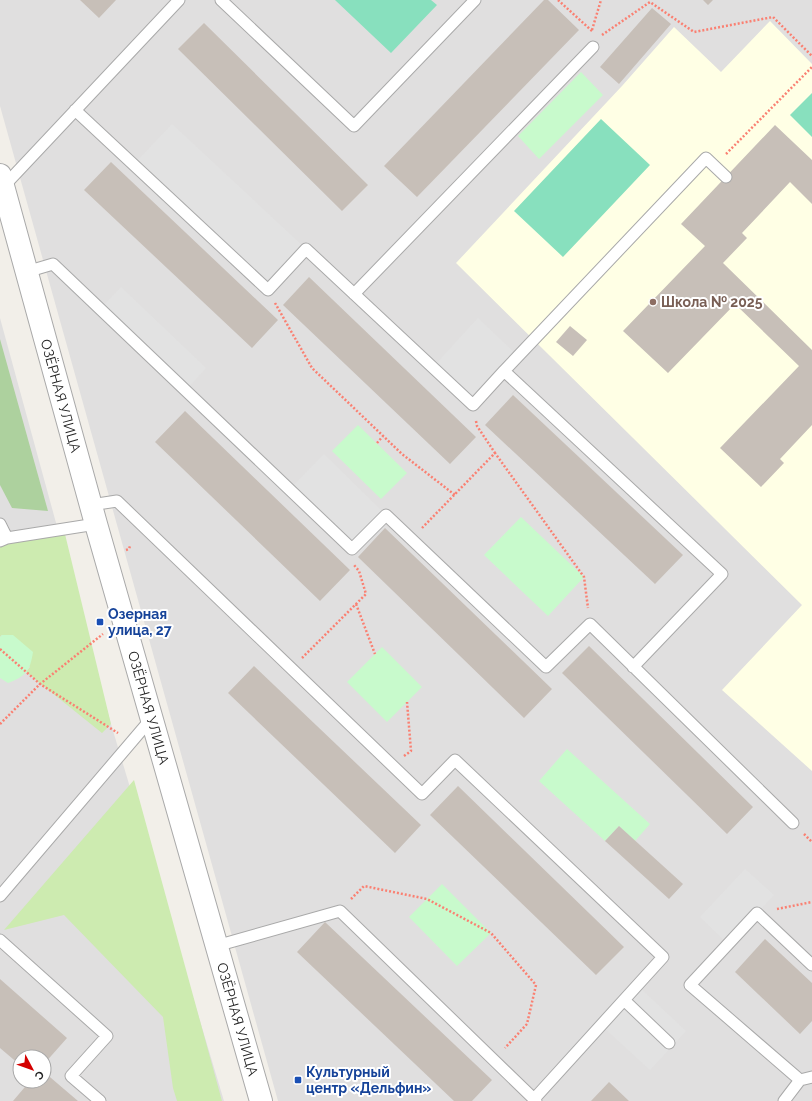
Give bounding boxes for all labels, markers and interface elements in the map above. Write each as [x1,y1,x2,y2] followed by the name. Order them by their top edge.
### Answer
[661,294,763,310] place label: Школа № 2025
[648,297,658,307] marker: Школа № 2025
[38,337,84,455] street label: ОЗЁРНАЯ УЛИЦА
[108,606,172,638] place label: Озерная улица, 27
[95,617,105,627] marker: Озерная улица, 27
[125,649,172,767] street label: ОЗЁРНАЯ УЛИЦА
[214,961,262,1078] street label: ОЗЁРНАЯ УЛИЦА
[12,1049,52,1089] north arrow
[306,1064,431,1096] place label: Культурный центр «Дельфин»
[31,1068,47,1083] text: С
[293,1075,303,1085] marker: Культурный центр «Дельфин»

